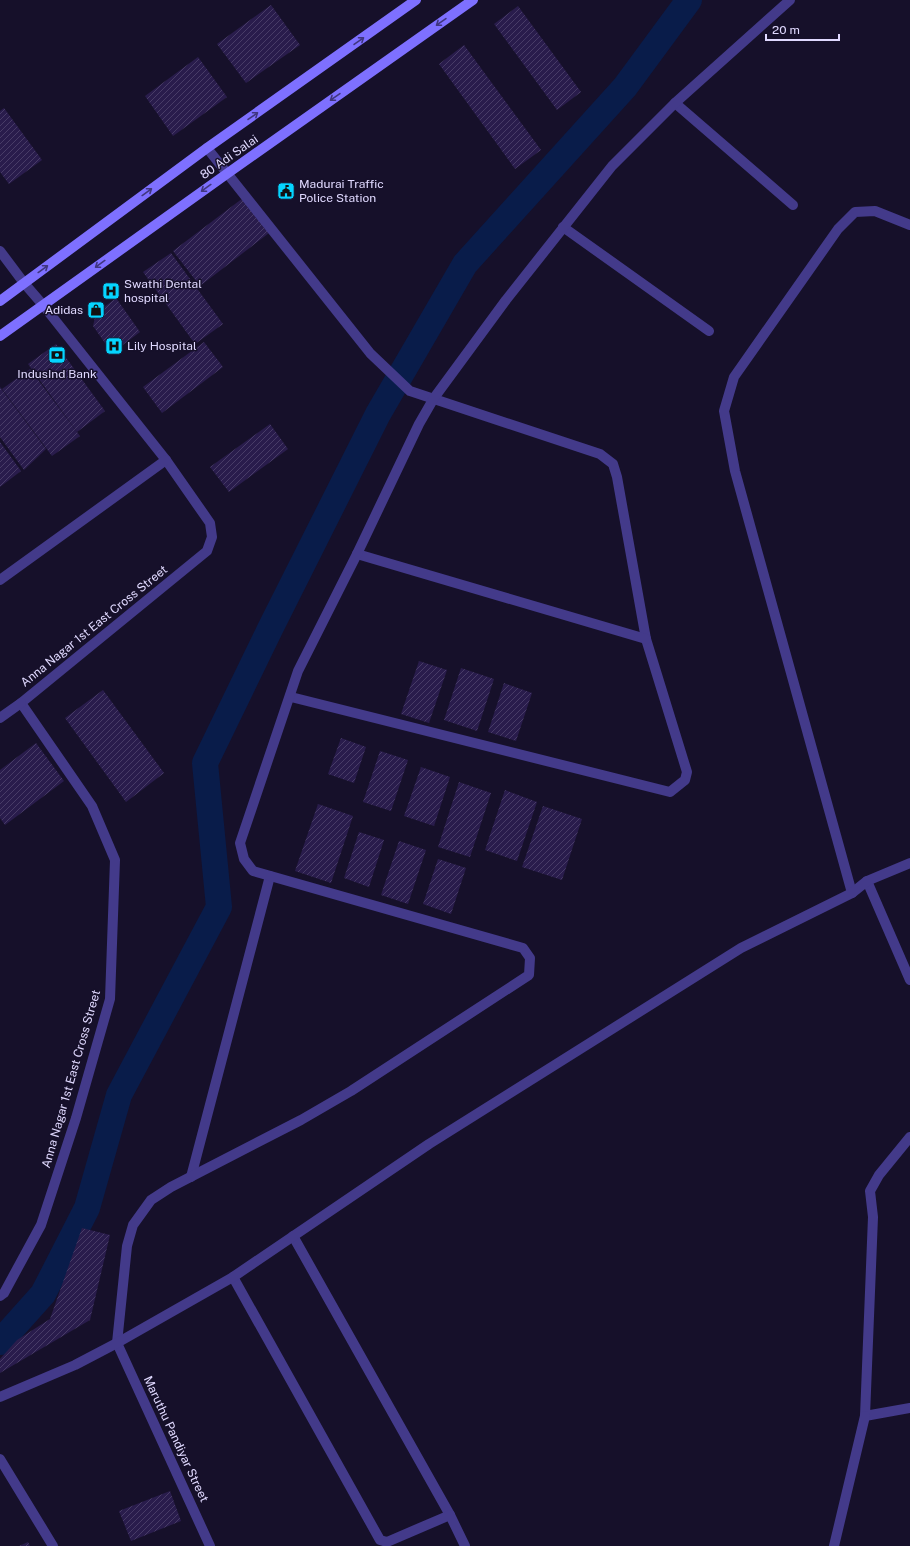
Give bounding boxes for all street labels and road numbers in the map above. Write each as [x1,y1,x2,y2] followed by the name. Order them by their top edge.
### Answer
[197,132,261,182] street label: 80 Adi Salai
[18,562,170,690] street label: Anna Nagar 1st East Cross Street
[39,988,103,1170] street label: Anna Nagar 1st East Cross Street
[141,1374,211,1504] street label: Maruthu Pandiyar Street

